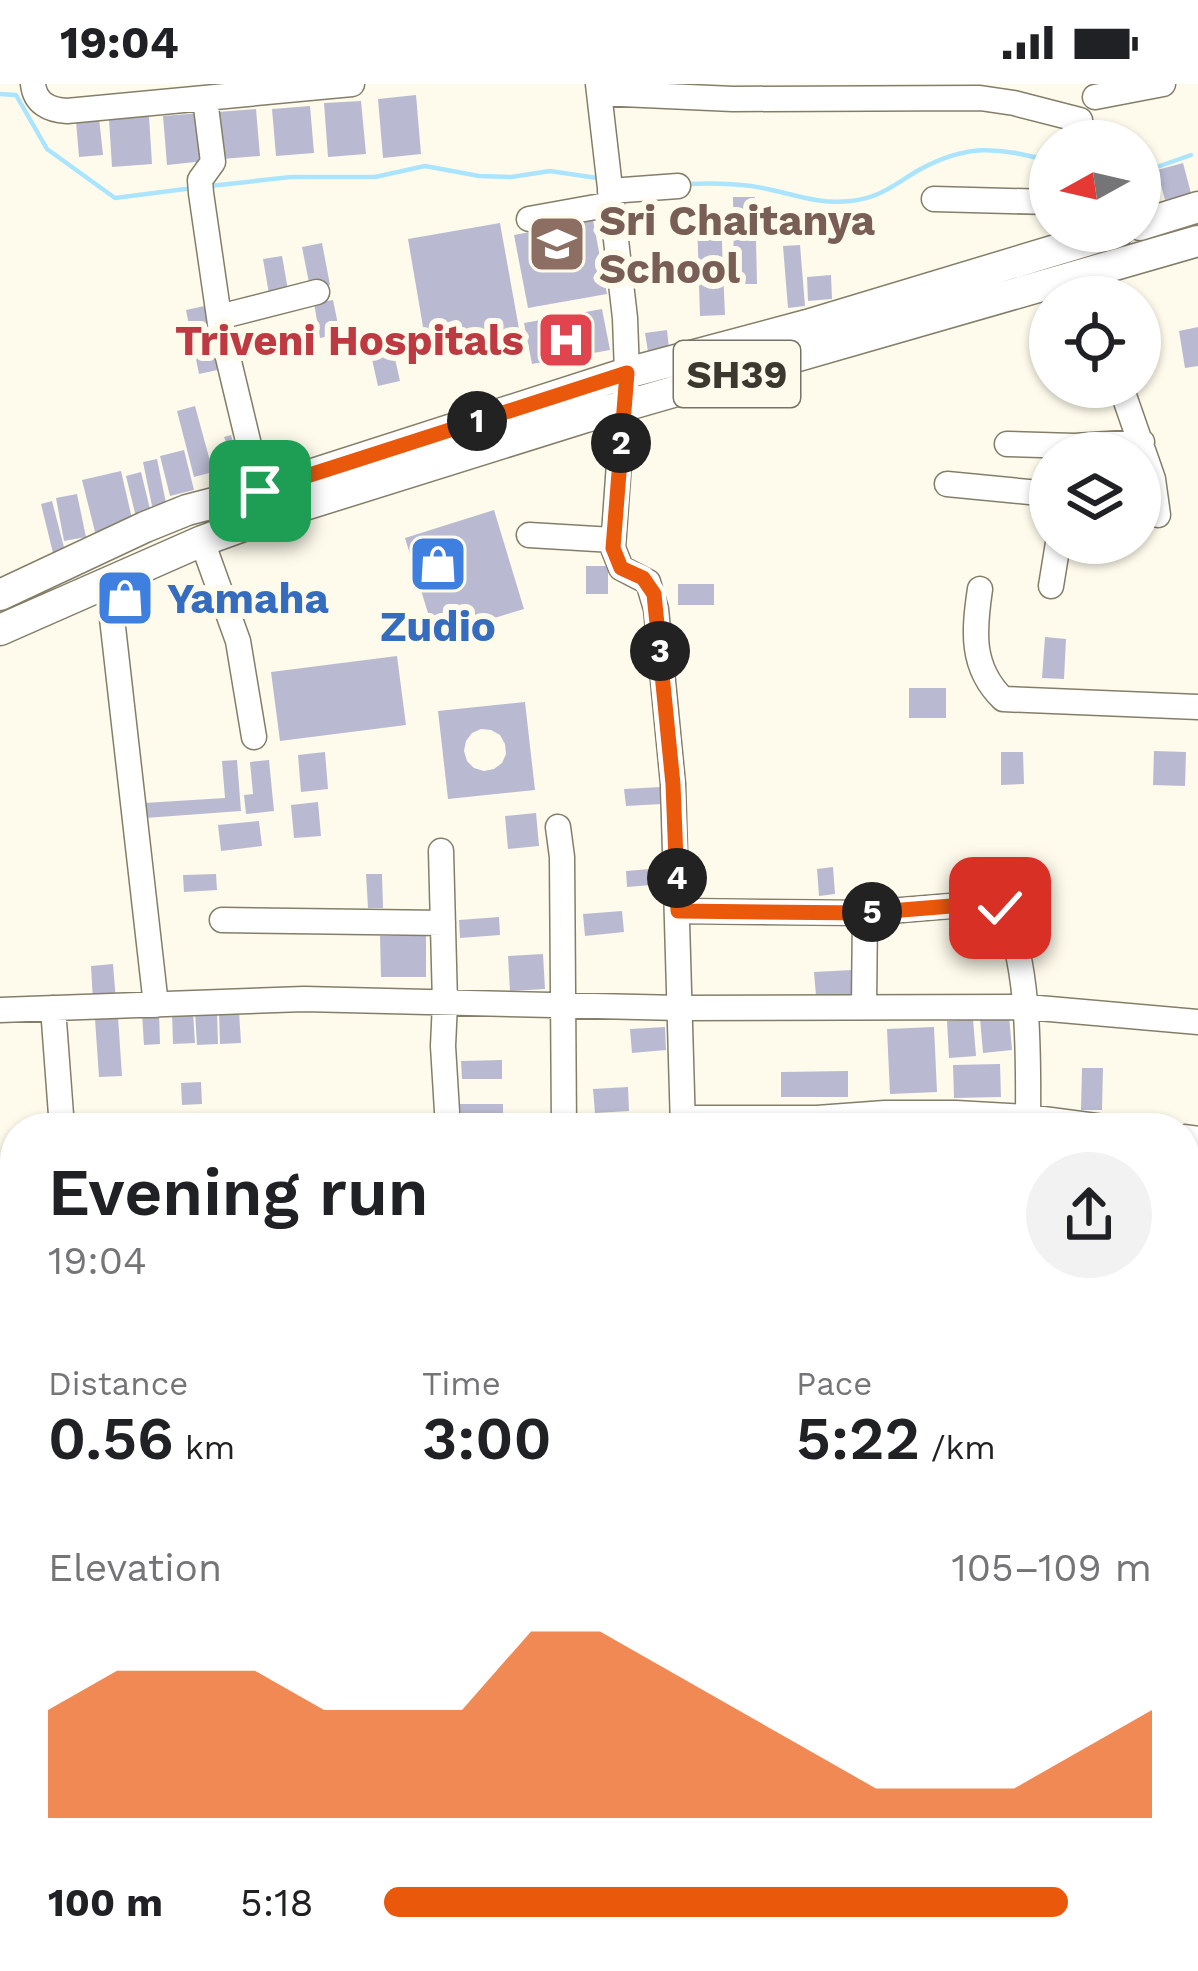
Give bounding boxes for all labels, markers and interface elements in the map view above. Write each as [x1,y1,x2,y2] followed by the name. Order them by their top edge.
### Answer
[60,16,179,69] text: 19:04
[1029,120,1161,252] north arrow
[1029,120,1161,564] map controls
[599,196,876,293] place label: Sri Chaitanya School
[526,213,588,275] school or university icon: Sri Chaitanya School
[1029,276,1161,408] button: locate
[535,309,597,371] hospital icon: Triveni Hospitals
[175,316,524,365] place label: Triveni Hospitals
[674,341,800,407] road number: SH39
[447,391,507,451] pin: 1
[470,401,484,440] text: 1
[591,413,651,473] pin: 2
[611,423,631,462] text: 2
[1029,432,1161,564] button: layers
[209,440,311,542] pin
[227,458,293,524] icon: arrive
[407,533,469,595] shop icon: Zudio
[94,567,156,629] shop icon: Yamaha
[167,574,329,623] place label: Yamaha
[380,602,496,651] place label: Zudio
[630,621,690,681] pin: 3
[650,631,670,670] text: 3
[647,848,707,908] pin: 4
[949,857,1051,959] pin
[666,858,688,897] text: 4
[967,875,1033,941] icon: check
[842,882,902,942] pin: 5
[862,892,882,931] text: 5
[1026,1152,1152,1278] button: share
[48,1154,429,1231] text: Evening run
[48,1238,147,1283] text: 19:04
[48,1364,188,1403] text: Distance
[422,1364,501,1403] text: Time
[796,1364,872,1403] text: Pace
[48,1403,174,1474] text: 0.56
[422,1403,552,1474] text: 3:00
[796,1403,920,1474] text: 5:22
[174,1428,235,1467] text: km
[920,1428,996,1467] text: /km
[48,1545,222,1590] text: Elevation
[952,1545,1152,1590] text: 105–109 m
[48,1880,163,1925] text: 100 m
[240,1880,313,1925] text: 5:18

